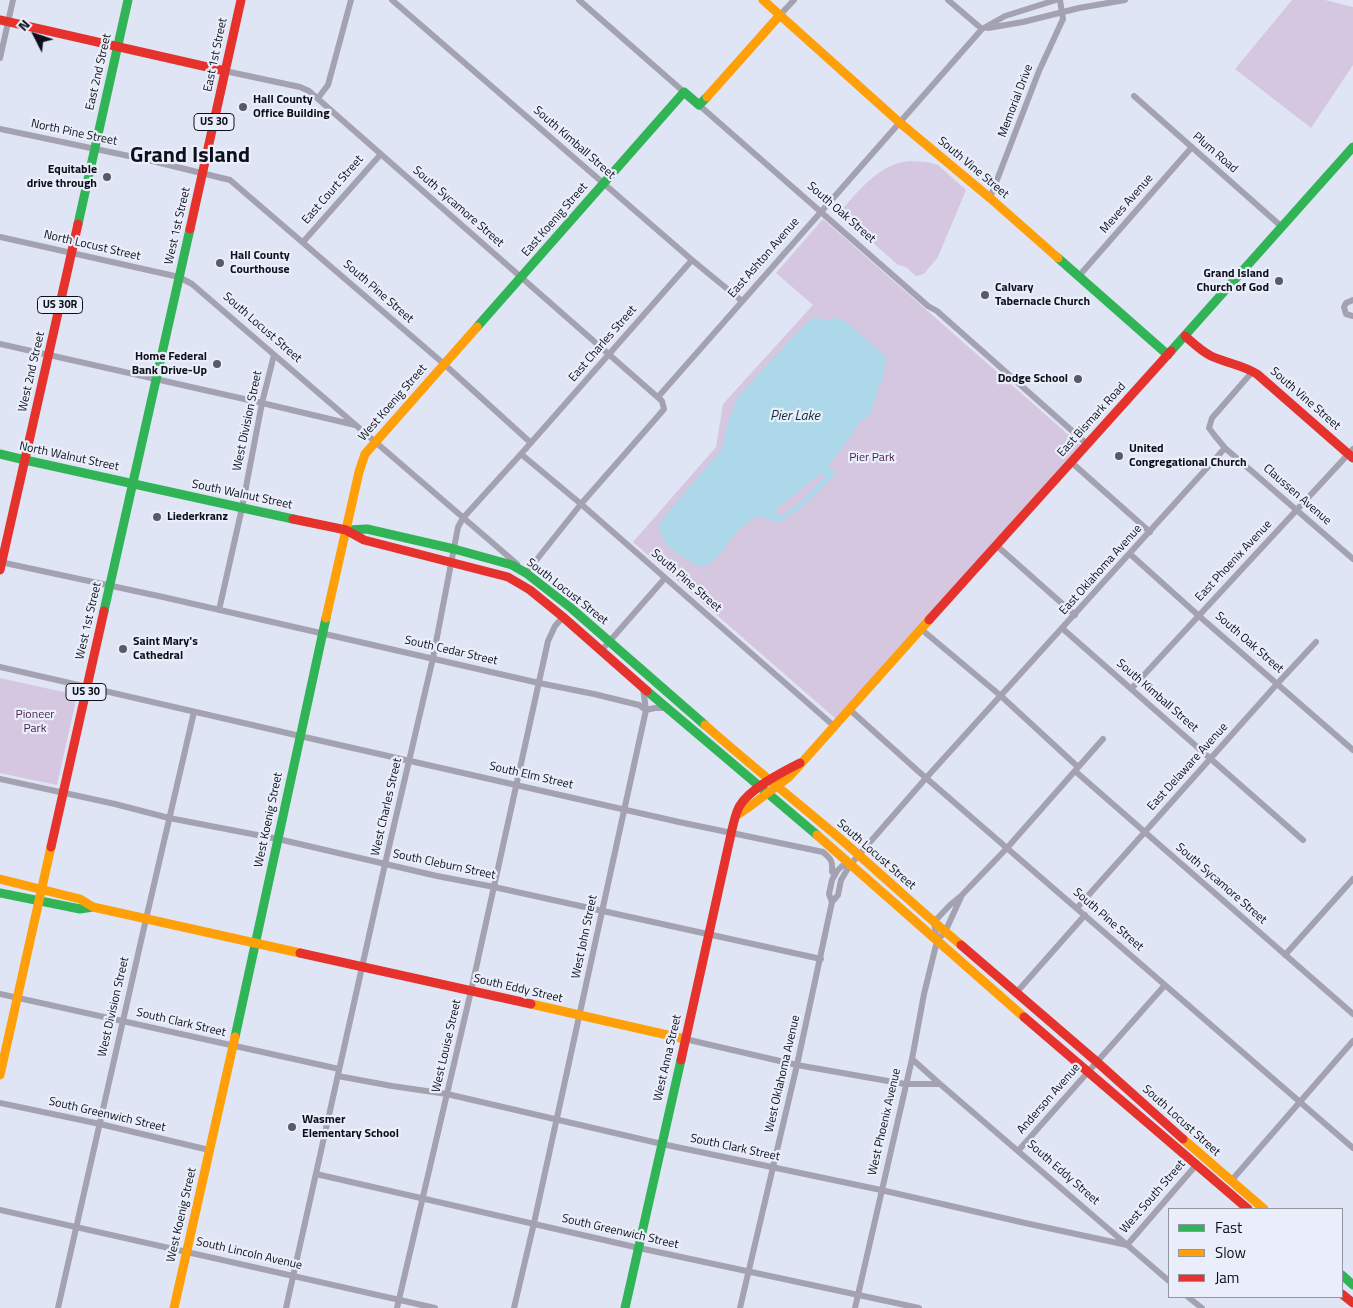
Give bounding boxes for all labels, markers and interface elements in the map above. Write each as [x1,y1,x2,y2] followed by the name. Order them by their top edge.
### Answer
[10,10,60,60] north arrow
[12,14,34,35] text: N
[201,17,231,93] street label: East 1st Street
[83,32,115,112] street label: East 2nd Street
[995,63,1037,139] street label: Memorial Drive
[253,93,330,121] place label: Hall County Office Building
[237,101,249,113] marker: Hall County Office Building
[530,104,618,182] street label: South Kimball Street
[194,114,234,130] road number: US 30
[30,117,118,149] street label: North Pine Street
[1190,130,1240,176] street label: Plum Road
[935,134,1011,202] street label: South Vine Street
[130,144,250,170] district label: Grand Island
[299,153,367,227] street label: East Court Street
[27,163,97,191] place label: Equitable drive through
[410,164,506,250] street label: South Sycamore Street
[101,171,113,183] marker: Equitable drive through
[1097,172,1157,236] street label: Meves Avenue
[804,179,878,247] street label: South Oak Street
[519,180,591,260] street label: East Koenig Street
[162,186,194,266] street label: West 1st Street
[725,215,803,301] street label: East Ashton Avenue
[42,228,142,264] street label: North Locust Street
[230,249,290,277] place label: Hall County Courthouse
[214,257,226,269] marker: Hall County Courthouse
[340,258,416,326] street label: South Pine Street
[1197,267,1269,295] place label: Grand Island Church of God
[1273,275,1285,287] marker: Grand Island Church of God
[995,281,1090,309] place label: Calvary Tabernacle Church
[979,289,991,301] marker: Calvary Tabernacle Church
[220,290,304,366] street label: South Locust Street
[38,296,82,314] road number: US 30R
[566,303,640,385] street label: East Charles Street
[16,330,48,414] street label: West 2nd Street
[132,350,207,378] place label: Home Federal Bank Drive-Up
[211,358,223,370] marker: Home Federal Bank Drive-Up
[356,362,430,444] street label: West Koenig Street
[1267,365,1343,433] street label: South Vine Street
[230,370,266,472] street label: West Division Street
[998,372,1068,386] place label: Dodge School
[1072,373,1084,385] marker: Dodge School
[1055,380,1129,460] street label: East Bismark Road
[770,409,820,425] water label: Pier Lake
[18,439,120,475] street label: North Walnut Street
[1129,442,1247,470] place label: United Congregational Church
[1113,450,1125,462] marker: United Congregational Church
[849,451,895,465] park label: Pier Park
[1260,462,1334,528] street label: Claussen Avenue
[190,477,294,513] street label: South Walnut Street
[167,510,228,524] place label: Liederkranz
[151,511,163,523] marker: Liederkranz
[1193,517,1275,605] street label: East Phoenix Avenue
[1057,522,1145,618] street label: East Oklahoma Avenue
[648,547,724,615] street label: South Pine Street
[523,556,611,628] street label: South Locust Street
[73,581,105,661] street label: West 1st Street
[1212,609,1286,677] street label: South Oak Street
[403,633,499,669] street label: South Cedar Street
[133,635,198,663] place label: Saint Mary's Cathedral
[117,643,129,655] marker: Saint Mary's Cathedral
[1113,657,1201,735] street label: South Kimball Street
[66,684,106,700] road number: US 30
[16,708,54,736] park label: Pioneer Park
[1145,720,1231,814] street label: East Delaware Avenue
[369,757,405,857] street label: West Charles Street
[488,759,574,793] street label: South Elm Street
[252,771,286,869] street label: West Koenig Street
[834,817,918,893] street label: South Locust Street
[1173,841,1269,927] street label: South Sycamore Street
[391,847,497,883] street label: South Cleburn Street
[1070,886,1146,954] street label: South Pine Street
[569,894,601,980] street label: West John Street
[95,956,133,1058] street label: West Division Street
[472,972,564,1006] street label: South Eddy Street
[429,998,465,1094] street label: West Louise Street
[135,1006,227,1040] street label: South Clark Street
[651,1013,685,1103] street label: West Anna Street
[762,1014,804,1134] street label: West Oklahoma Avenue
[1014,1061,1084,1137] street label: Anderson Avenue
[866,1067,904,1177] street label: West Phoenix Avenue
[1139,1082,1223,1160] street label: South Locust Street
[47,1095,167,1135] street label: South Greenwich Street
[302,1113,399,1141] place label: Wasmer Elementary School
[286,1121,298,1133] marker: Wasmer Elementary School
[689,1131,781,1165] street label: South Clark Street
[1024,1138,1102,1208] street label: South Eddy Street
[1117,1157,1189,1237] street label: West South Street
[164,1166,200,1264] street label: West Koenig Street
[1168,1208,1343,1298] legend
[560,1212,680,1252] street label: South Greenwich Street
[1215,1216,1242,1239] text: Fast
[195,1235,303,1273] street label: South Lincoln Avenue
[1215,1241,1246,1264] text: Slow
[1215,1266,1239,1289] text: Jam

